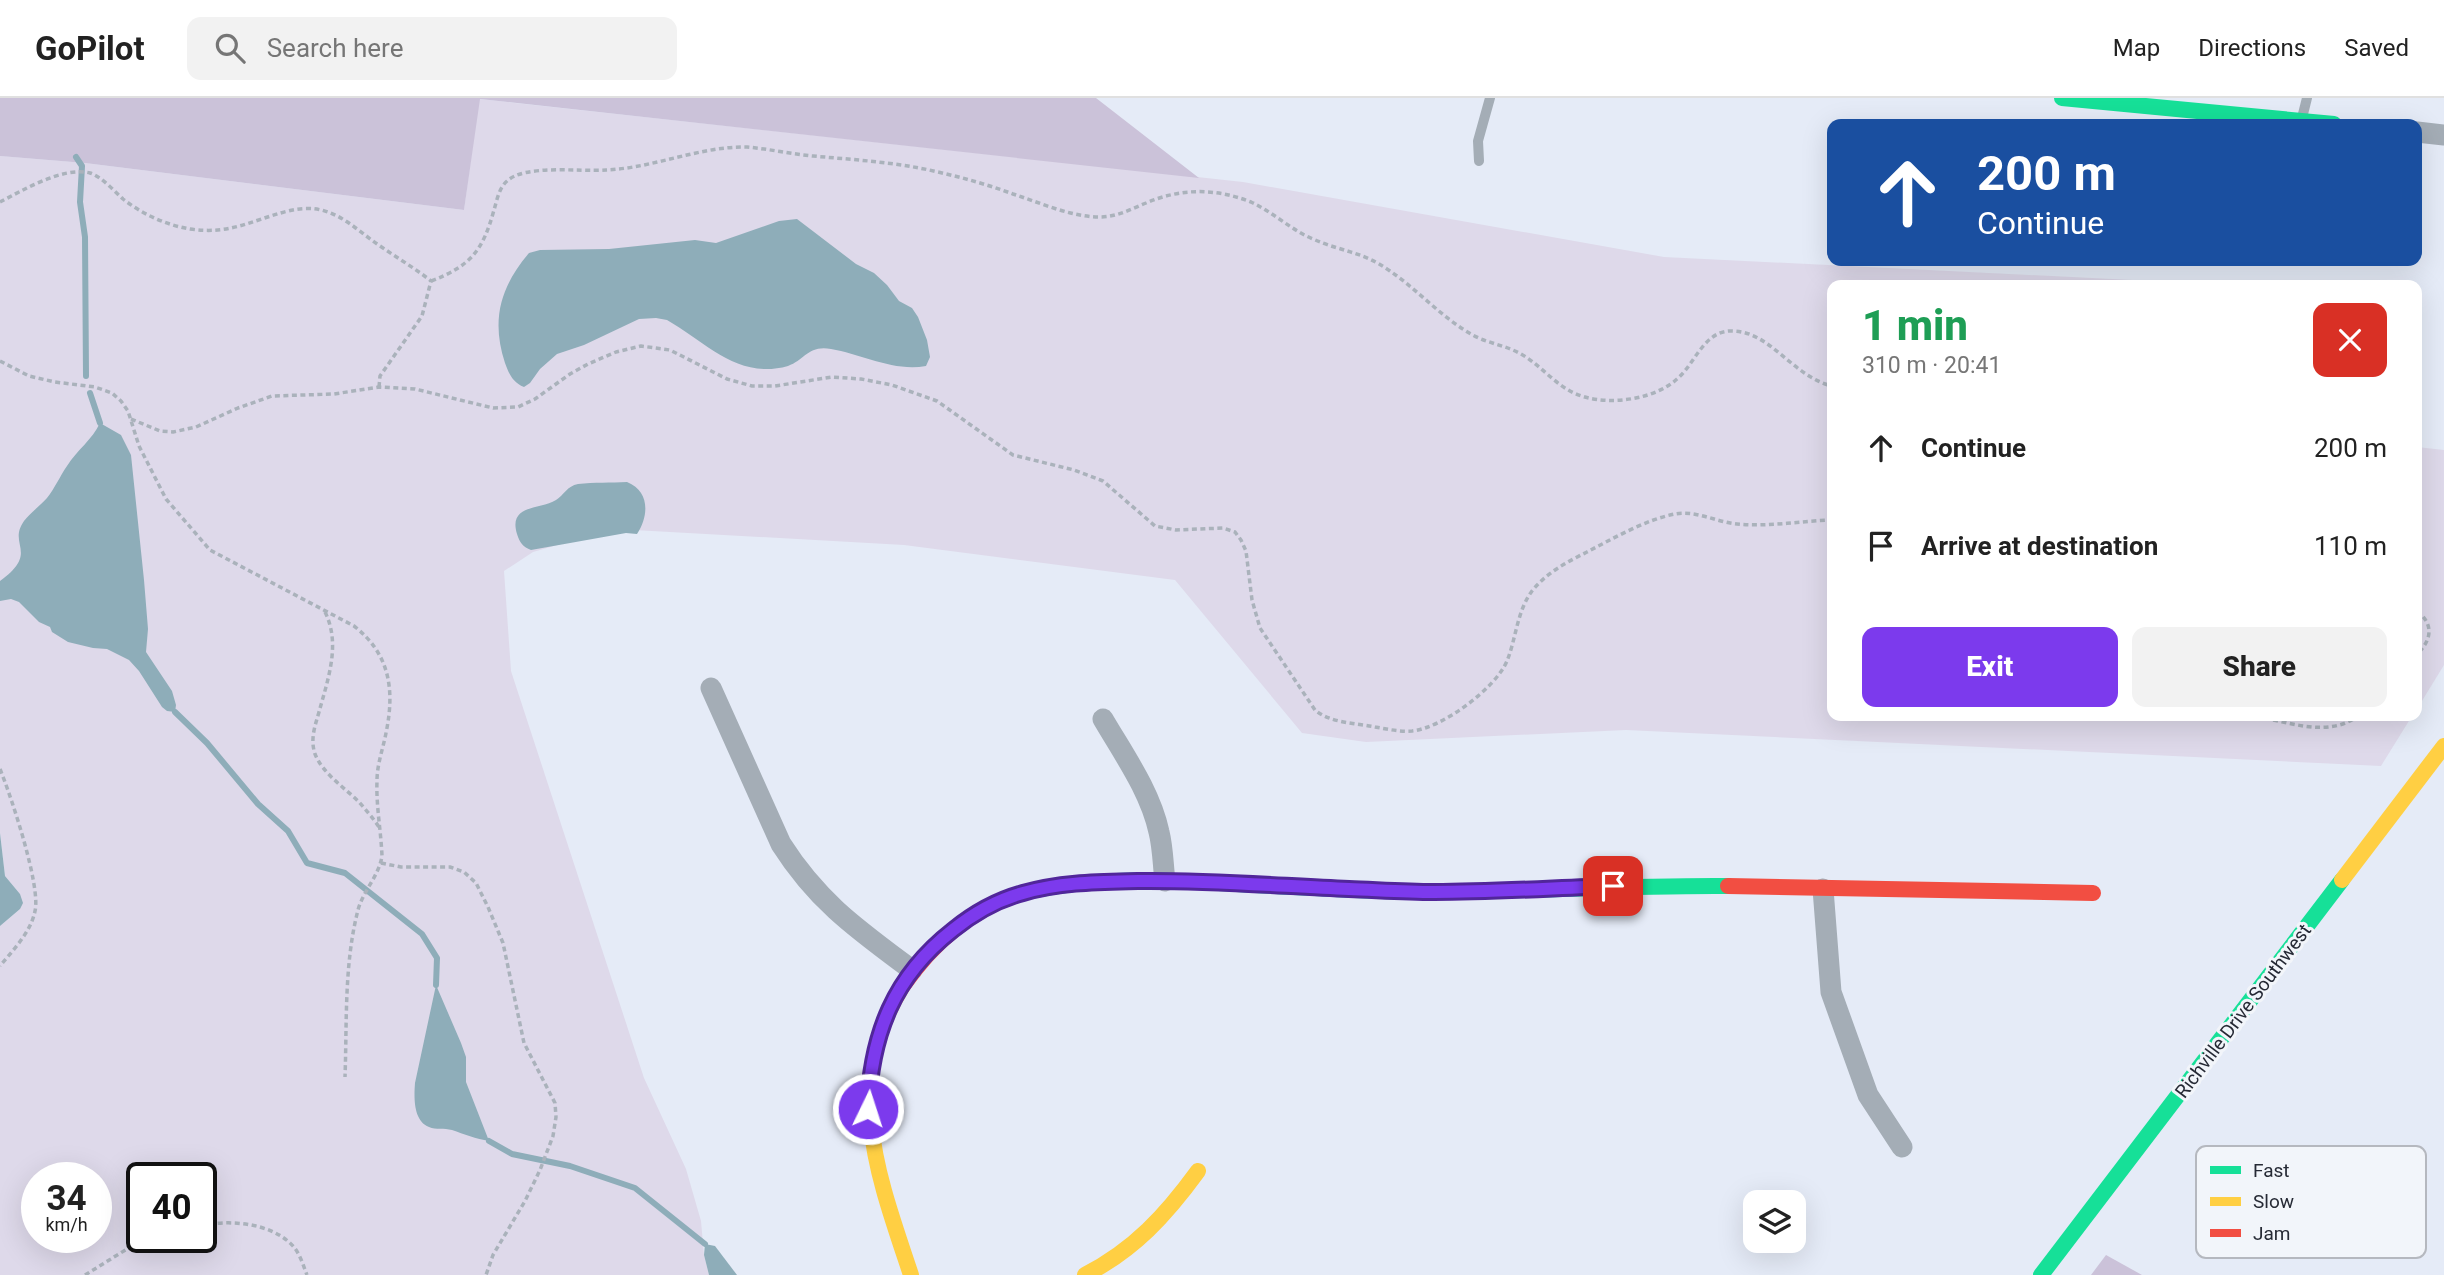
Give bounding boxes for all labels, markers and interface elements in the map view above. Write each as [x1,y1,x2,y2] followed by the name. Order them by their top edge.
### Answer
[187,17,677,80] search box
[35,29,145,68] text: GoPilot
[211,29,249,67] icon: search
[267,33,403,63] text: Search here
[2113,34,2160,62] text: Map
[2198,34,2306,62] text: Directions
[2344,34,2409,62] text: Saved
[1977,145,2116,202] text: 200 m
[1862,147,1953,238] icon: ahead
[1977,204,2104,242] text: Continue
[1862,301,1968,350] text: 1 min
[2313,303,2387,377] button: close
[1862,352,2001,379] text: 310 m · 20:41
[1862,429,1900,467] icon: ahead
[1921,433,2026,463] text: Continue
[2314,433,2387,463] text: 200 m
[1862,527,1900,565] icon: arrive
[1921,531,2158,561] text: Arrive at destination
[2314,531,2387,561] text: 110 m
[1862,627,2118,707] button: Exit
[2132,627,2387,707] button: Share
[1583,856,1643,916] pin
[1594,867,1632,905] icon: arrive
[2170,920,2316,1102] street label: Richville Drive Southwest
[831,1072,905,1146] position arrow
[2196,1146,2426,1258] legend
[2253,1159,2290,1182] text: Fast
[126,1162,217,1253] speed limit sign: 40
[46,1178,87,1219] text: 34
[1743,1190,1806,1253] map controls
[1743,1190,1806,1253] button: layers
[2253,1190,2294,1213] text: Slow
[45,1214,88,1235] text: km/h
[2253,1222,2290,1245] text: Jam

